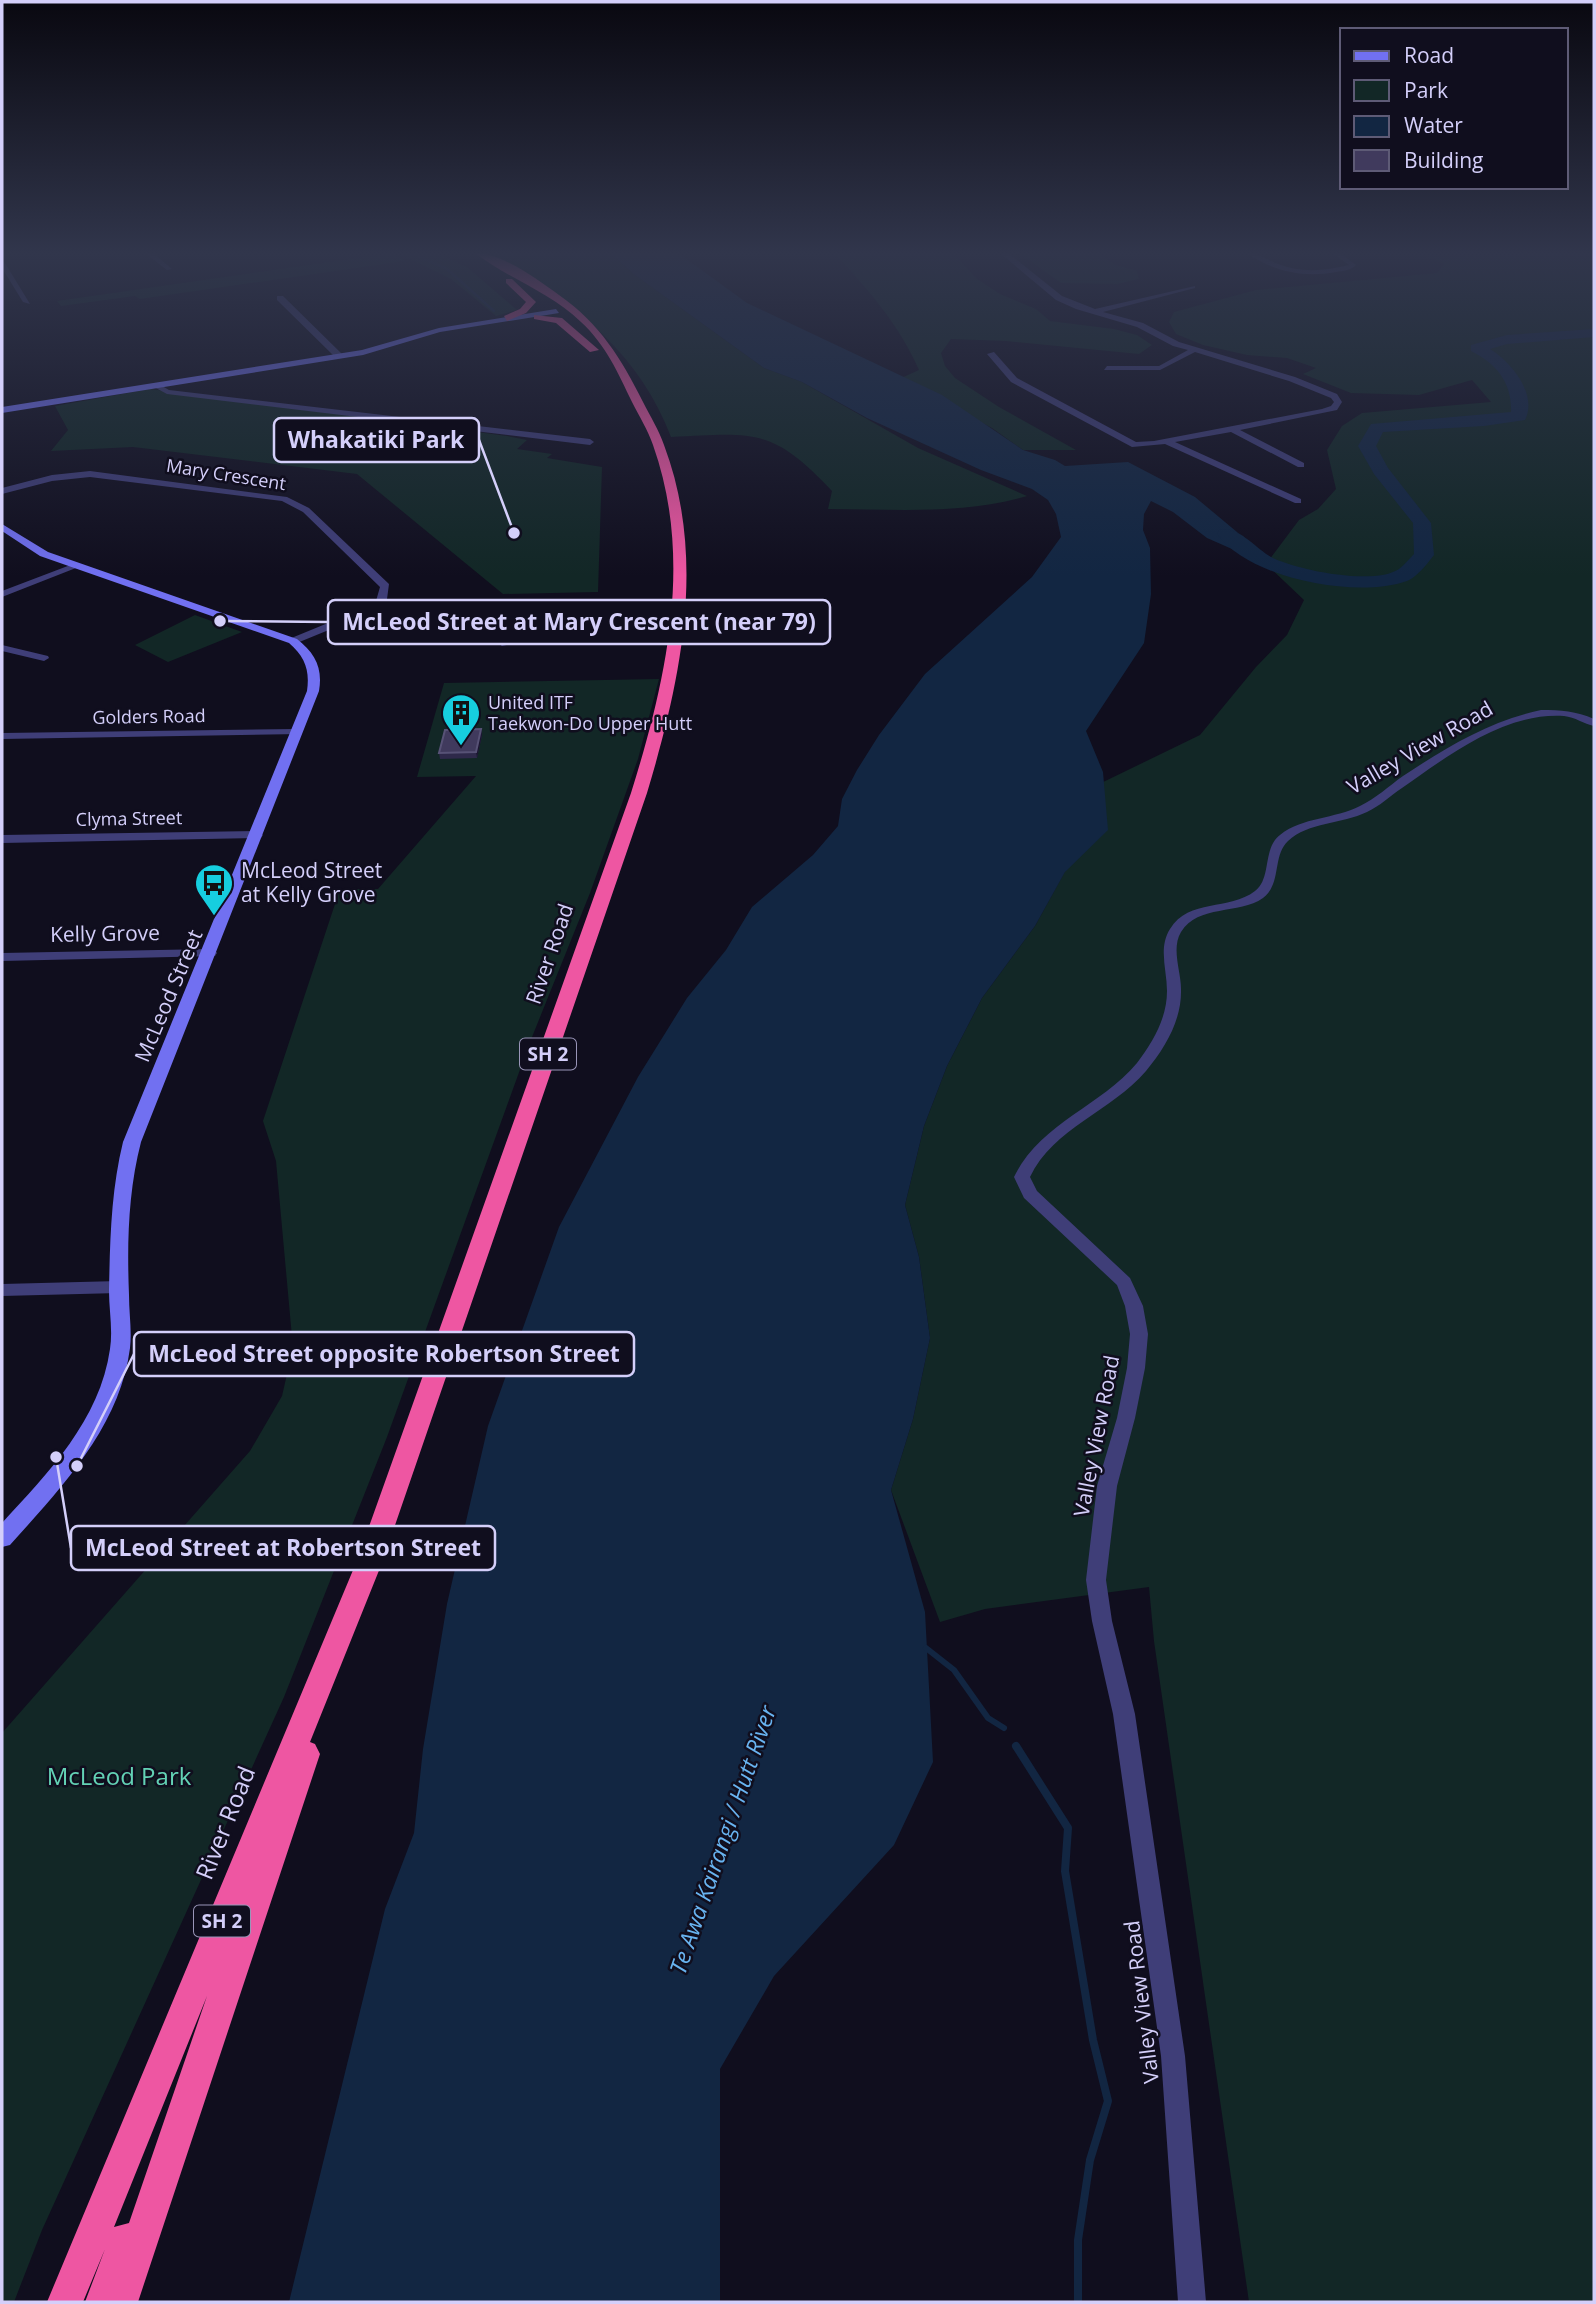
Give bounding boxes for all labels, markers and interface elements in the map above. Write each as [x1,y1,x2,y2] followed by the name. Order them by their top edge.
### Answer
[1340,28,1568,189] legend
[1404,41,1454,69] text: Road
[1404,76,1448,104] text: Park
[1404,111,1463,139] text: Water
[1404,146,1483,174] text: Building
[274,418,479,462] callout: Whakatiki Park
[288,423,465,455] text: Whakatiki Park
[165,453,288,495] street label: Mary Crescent
[328,600,830,644] callout: McLeod Street at Mary Crescent (near 79)
[342,605,816,637] text: McLeod Street at Mary Crescent (near 79)
[488,690,692,735] place label: United ITF Taekwon-Do Upper Hutt
[440,692,482,747] building icon: United ITF Taekwon-Do Upper Hutt
[1341,694,1498,800] street label: Valley View Road
[92,703,206,729] street label: Golders Road
[76,805,182,831] street label: Clyma Street
[241,856,382,908] place label: McLeod Street at Kelly Grove
[193,862,235,917] bus stop icon: McLeod Street at Kelly Grove
[519,900,579,1008] street label: River Road
[50,918,160,948] street label: Kelly Grove
[128,925,209,1066] street label: McLeod Street
[520,1038,576,1070] road number: SH 2
[134,1332,634,1376] callout: McLeod Street opposite Robertson Street
[148,1337,620,1369] text: McLeod Street opposite Robertson Street
[1067,1353,1125,1519] street label: Valley View Road
[71,1526,495,1570] callout: McLeod Street at Robertson Street
[85,1531,481,1563] text: McLeod Street at Robertson Street
[661,1700,783,1978] water label: Te Awa Kairangi / Hutt River
[47,1759,192,1792] park label: McLeod Park
[187,1761,262,1884] street label: River Road
[194,1906,250,1937] road number: SH 2
[1117,1919,1165,2085] street label: Valley View Road

